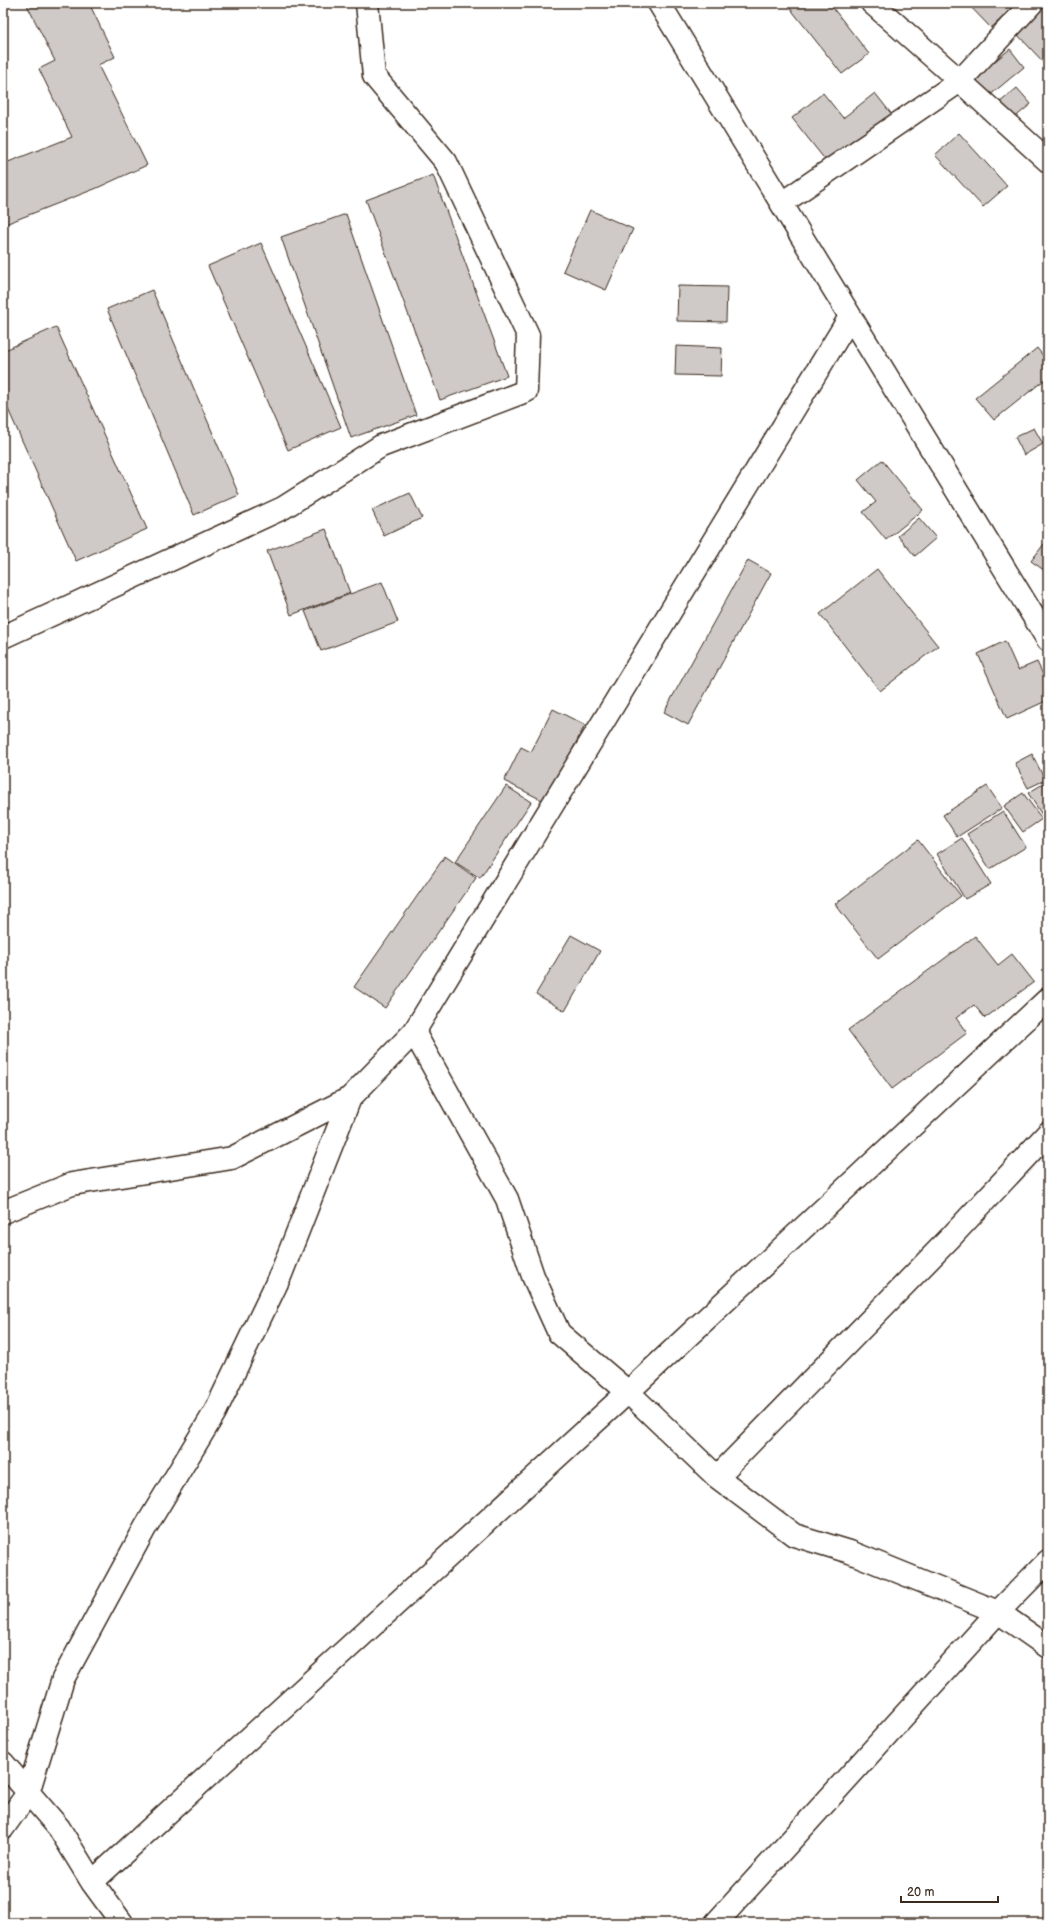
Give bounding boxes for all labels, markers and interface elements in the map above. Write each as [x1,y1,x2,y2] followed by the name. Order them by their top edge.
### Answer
[901,1878,998,1904] scale bar
[907,1885,934,1900] text: 20 m

